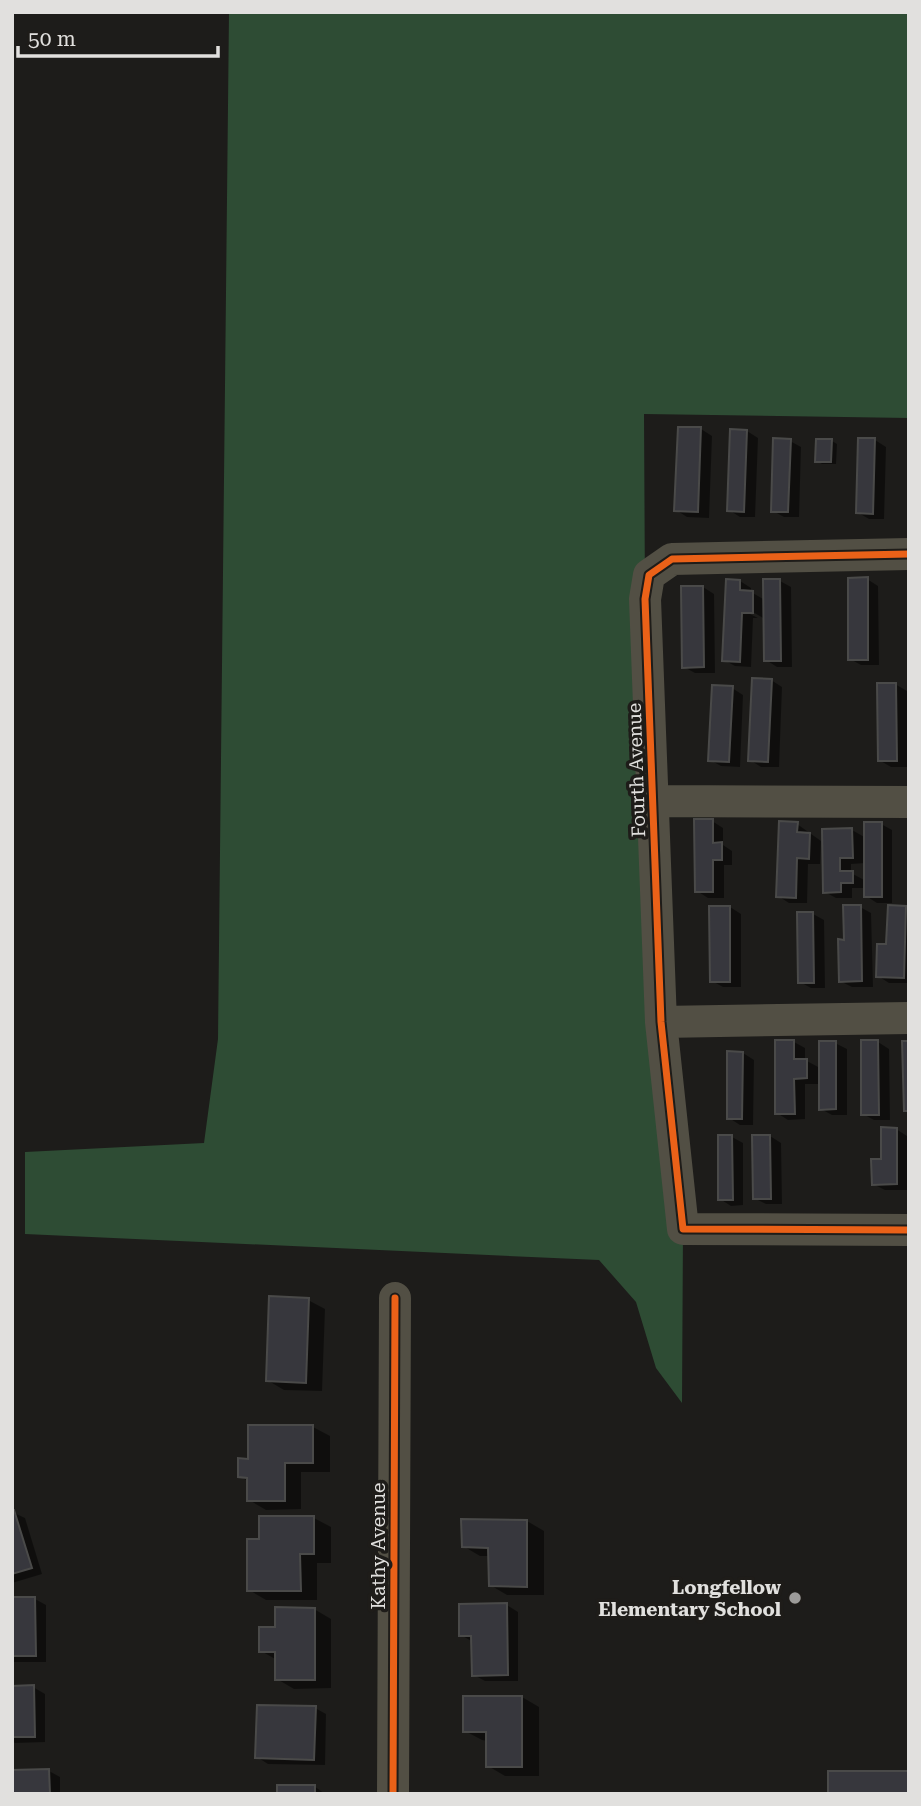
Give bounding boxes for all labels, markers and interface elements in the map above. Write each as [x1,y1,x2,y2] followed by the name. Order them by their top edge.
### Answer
[18,14,217,58] scale bar
[28,27,76,51] text: 50 m
[623,702,650,838] street label: Fourth Avenue
[367,1483,390,1609] street label: Kathy Avenue
[598,1576,782,1621] place label: Longfellow Elementary School
[787,1590,803,1606] marker: Longfellow Elementary School

